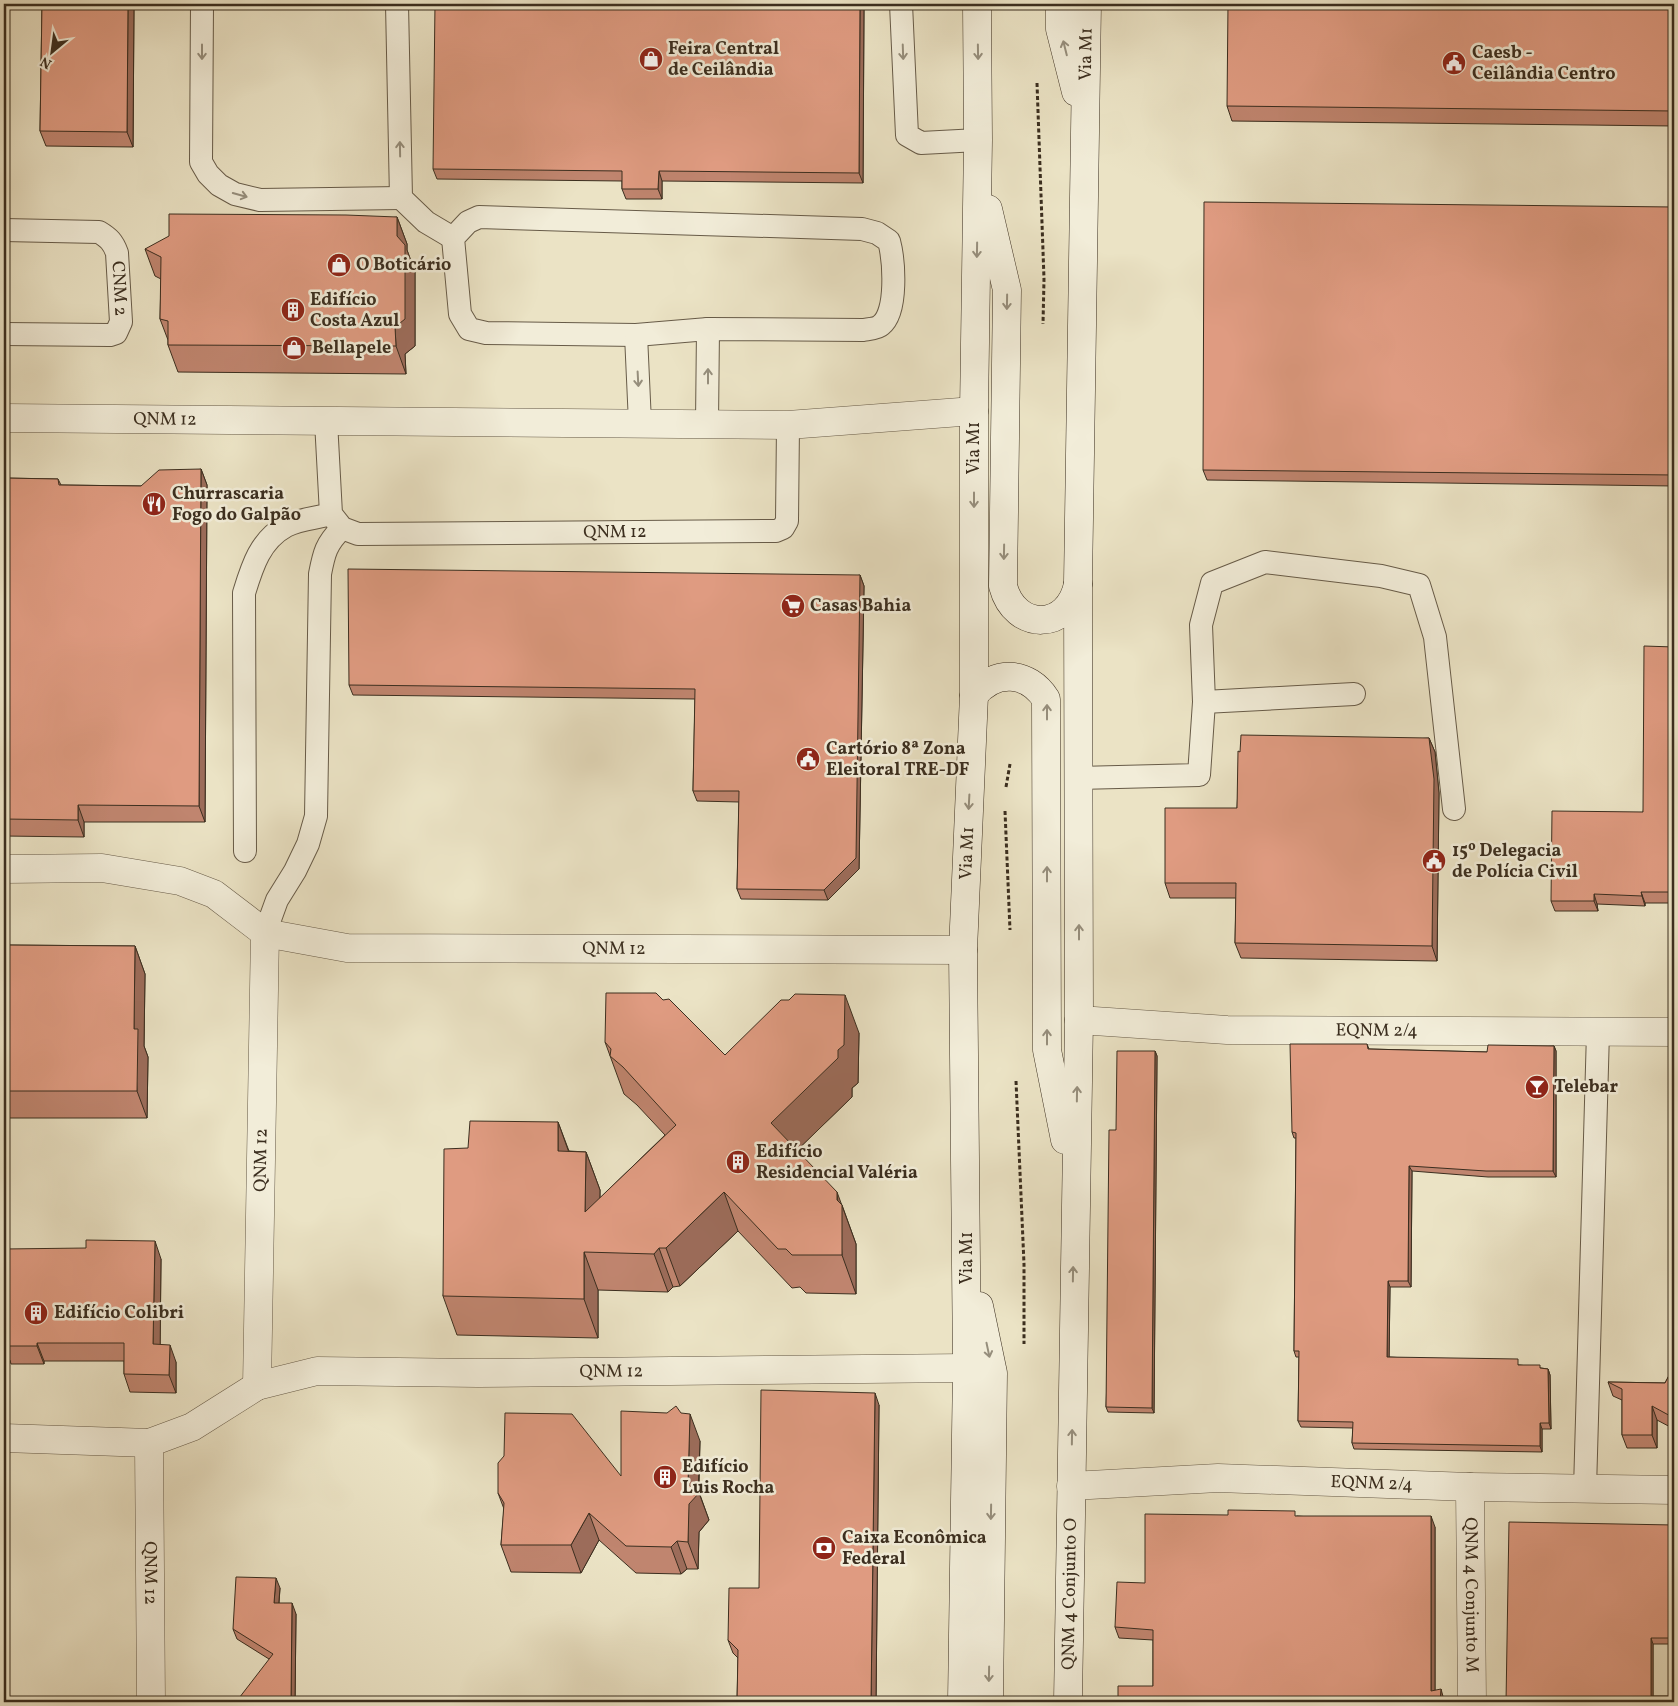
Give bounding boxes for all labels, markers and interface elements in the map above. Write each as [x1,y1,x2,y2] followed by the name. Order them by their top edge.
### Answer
[1073,27,1099,81] street label: Via M1
[28,28,78,78] north arrow
[668,37,779,83] place label: Feira Central de Ceilândia
[1060,41,1069,57] one-way arrow
[1472,41,1616,87] place label: Caesb - Ceilândia Centro
[197,44,207,60] one-way arrow
[898,44,907,60] one-way arrow
[973,44,983,60] one-way arrow
[638,46,664,72] shop icon: Feira Central de Ceilândia
[1441,50,1467,76] public building icon: Caesb - Ceilândia Centro
[37,51,55,73] text: N
[395,141,404,157] one-way arrow
[232,190,248,200] one-way arrow
[972,242,982,258] one-way arrow
[326,252,352,278] shop icon: O Boticário
[356,253,451,278] place label: O Boticário
[105,260,133,317] street label: CNM 2
[310,288,399,334] place label: Edifício Costa Azul
[1002,293,1012,309] one-way arrow
[280,297,306,323] building icon: Edifício Costa Azul
[281,335,307,361] shop icon: Bellapele
[312,336,391,361] place label: Bellapele
[703,368,713,384] one-way arrow
[633,370,643,387] one-way arrow
[133,407,197,432] street label: QNM 12
[962,421,987,475] street label: Via M1
[172,482,301,528] place label: Churrascaria Fogo do Galpão
[141,491,167,517] restaurant icon: Churrascaria Fogo do Galpão
[969,492,979,508] one-way arrow
[583,519,647,545] street label: QNM 12
[999,543,1008,559] one-way arrow
[780,593,806,619] supermarket icon: Casas Bahia
[810,594,911,619] place label: Casas Bahia
[1042,704,1051,720] one-way arrow
[826,737,970,783] place label: Cartório 8ª Zona Eleitoral TRE-DF
[795,746,821,772] public building icon: Cartório 8ª Zona Eleitoral TRE-DF
[965,794,974,810] one-way arrow
[954,826,981,880] street label: Via M1
[1452,839,1578,885] place label: 15º Delegacia de Polícia Civil
[1421,848,1447,874] public building icon: 15º Delegacia de Polícia Civil
[1042,867,1052,883] one-way arrow
[1074,924,1084,940] one-way arrow
[582,936,646,961] street label: QNM 12
[1335,1018,1418,1043] street label: EQNM 2/4
[1042,1029,1052,1046] one-way arrow
[1524,1074,1550,1100] bar icon: Telebar
[1554,1075,1618,1100] place label: Telebar
[1072,1087,1082,1103] one-way arrow
[248,1128,274,1192] street label: QNM 12
[756,1140,918,1186] place label: Edifício Residencial Valéria
[725,1149,751,1175] building icon: Edifício Residencial Valéria
[955,1231,980,1285] street label: Via M1
[1069,1267,1078,1283] one-way arrow
[23,1300,49,1326] building icon: Edifício Colibri
[54,1301,184,1326] place label: Edifício Colibri
[984,1342,993,1358] one-way arrow
[579,1359,643,1384] street label: QNM 12
[1067,1429,1076,1445] one-way arrow
[682,1455,775,1501] place label: Edifício Luis Rocha
[652,1464,678,1490] building icon: Edifício Luis Rocha
[1330,1470,1413,1497] street label: EQNM 2/4
[986,1504,996,1520] one-way arrow
[1458,1517,1484,1673] street label: QNM 4 Conjunto M
[1056,1518,1083,1670] street label: QNM 4 Conjunto O
[842,1526,987,1572] place label: Caixa Econômica Federal
[811,1535,837,1561] bank icon: Caixa Econômica Federal
[137,1541,163,1605] street label: QNM 12
[984,1666,994,1682] one-way arrow

